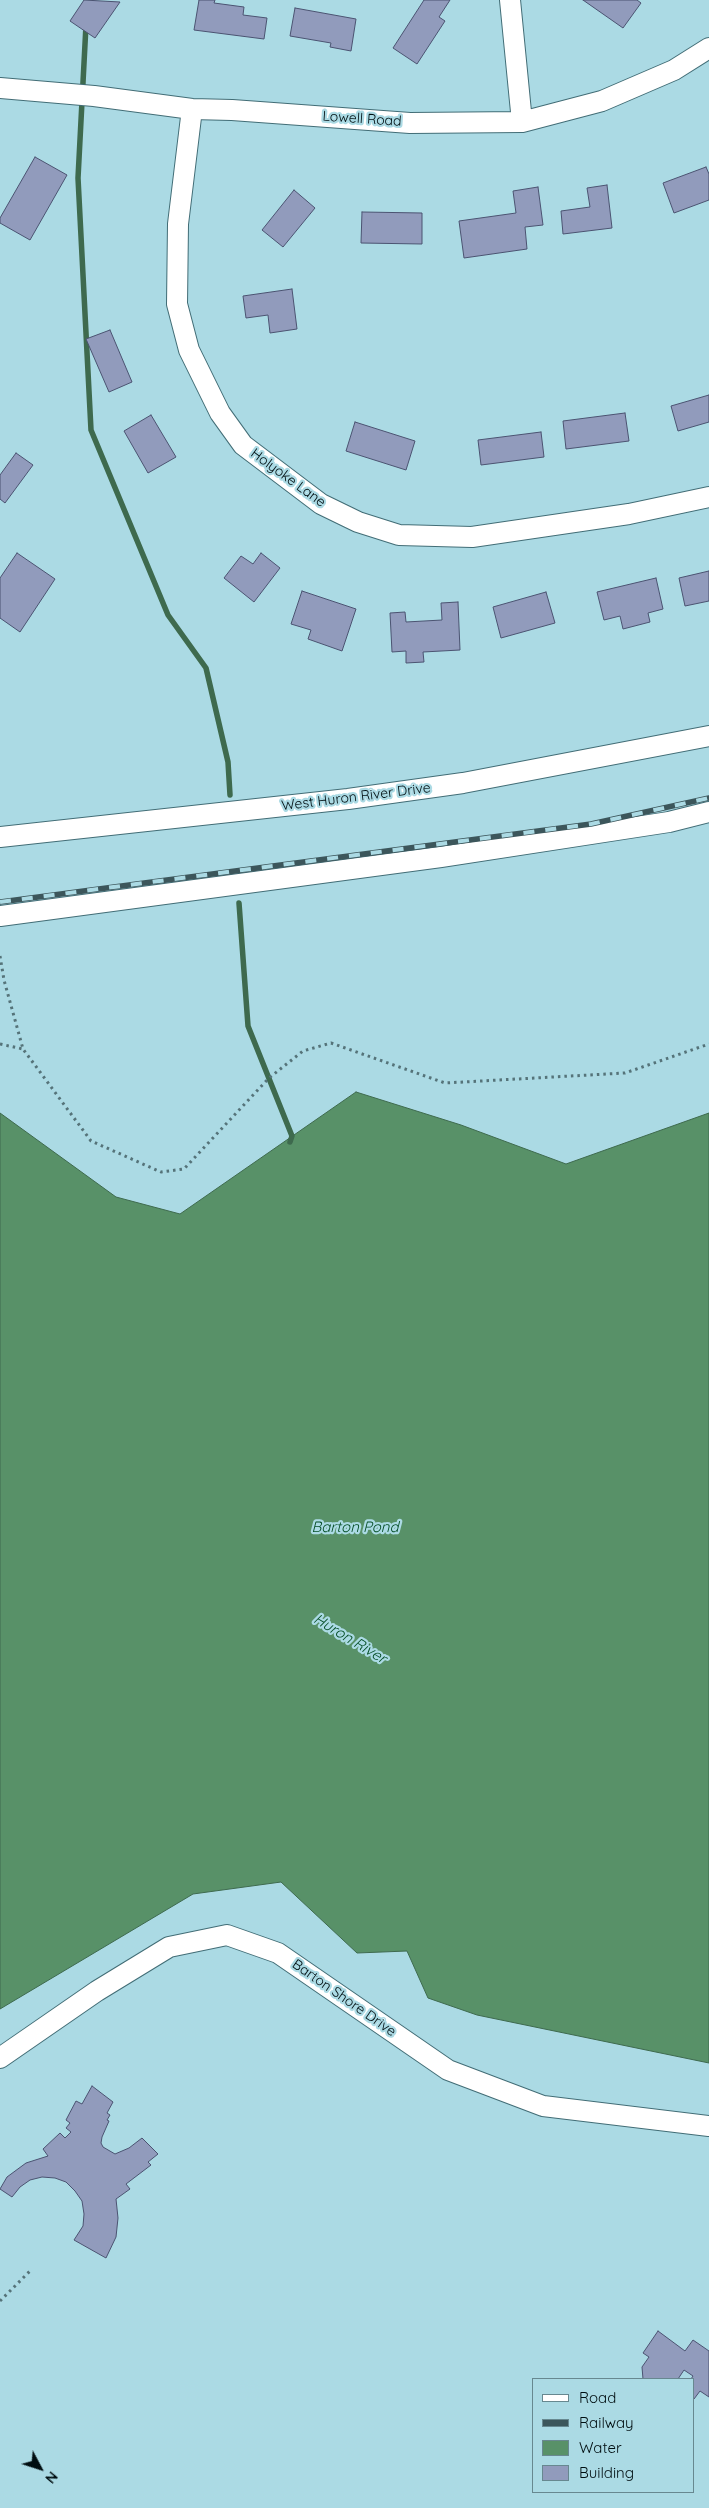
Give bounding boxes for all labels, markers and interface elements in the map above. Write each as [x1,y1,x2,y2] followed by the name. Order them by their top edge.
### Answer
[322,108,402,130] street label: Lowell Road
[247,445,329,511] street label: Holyoke Lane
[280,779,432,815] street label: West Huron River Drive
[311,1518,399,1536] water label: Barton Pond
[310,1610,390,1668] water label: Huron River
[289,1956,399,2040] street label: Barton Shore Drive
[532,2378,694,2493] legend
[579,2388,616,2407] text: Road
[579,2413,634,2432] text: Railway
[579,2438,622,2457] text: Water
[15,2443,65,2493] north arrow
[579,2463,634,2482] text: Building
[41,2468,62,2487] text: N

